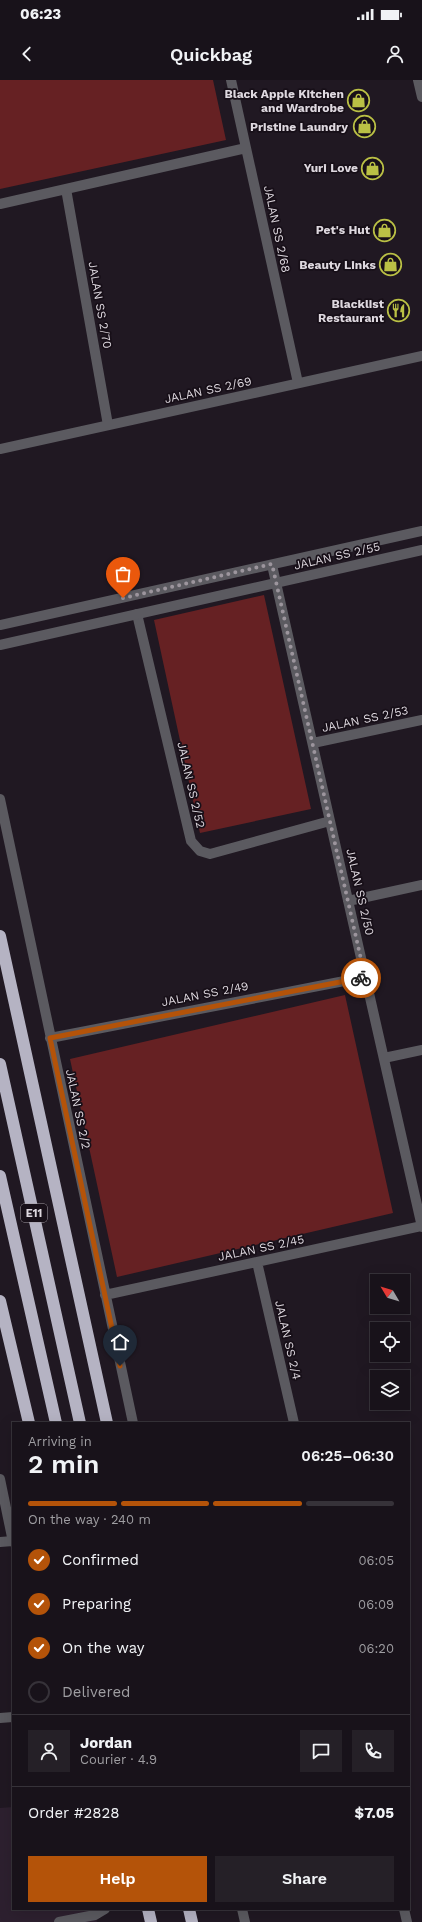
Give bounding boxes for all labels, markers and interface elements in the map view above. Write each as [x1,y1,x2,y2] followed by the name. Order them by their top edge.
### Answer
[20,5,61,23] text: 06:23
[16,43,38,65] icon: back
[384,43,406,65] icon: person
[170,44,252,65] text: Quickbag
[224,87,344,115] place label: Black Apple Kitchen and Wardrobe
[346,88,372,114] shop icon: Black Apple Kitchen and Wardrobe
[351,114,377,140] shop icon: Pristine Laundry
[250,120,348,134] place label: Pristine Laundry
[360,155,386,181] shop icon: Yuri Love
[304,161,358,175] place label: Yuri Love
[261,184,293,274] street label: JALAN SS 2/68
[372,217,398,243] shop icon: Pet's Hut
[316,223,371,237] place label: Pet's Hut
[378,252,404,278] shop icon: Beauty Links
[299,258,377,272] place label: Beauty Links
[85,260,115,350] street label: JALAN SS 2/70
[318,297,385,325] place label: Blacklist Restaurant
[386,298,412,324] restaurant icon: Blacklist Restaurant
[163,374,253,406] street label: JALAN SS 2/69
[292,539,382,573] street label: JALAN SS 2/55
[106,557,140,598] pin
[112,563,134,585] icon: bag
[320,703,410,735] street label: JALAN SS 2/53
[174,740,208,830] street label: JALAN SS 2/52
[343,847,377,937] street label: JALAN SS 2/50
[341,958,381,998] courier
[350,967,372,989] icon: bike
[160,979,250,1009] street label: JALAN SS 2/49
[63,1068,93,1150] street label: JALAN SS 2/2
[21,1204,47,1222] road number: E11
[217,1232,305,1264] street label: JALAN SS 2/45
[370,1274,410,1314] north arrow
[370,1274,410,1410] map controls
[272,1299,304,1381] street label: JALAN SS 2/4
[370,1322,410,1362] button: locate
[103,1325,137,1366] pin
[109,1331,131,1353] icon: home
[370,1370,410,1410] button: layers
[28,1434,92,1449] text: Arriving in
[301,1447,394,1465] text: 06:25–06:30
[28,1449,99,1479] text: 2 min
[28,1512,151,1527] text: On the way · 240 m
[28,1549,50,1571] icon: check
[62,1551,139,1569] text: Confirmed
[359,1553,394,1568] text: 06:05
[28,1593,50,1615] icon: check
[62,1595,131,1613] text: Preparing
[358,1597,394,1612] text: 06:09
[28,1637,50,1659] icon: check
[62,1639,144,1657] text: On the way
[358,1641,394,1656] text: 06:20
[62,1683,130,1701] text: Delivered
[28,1730,70,1772] button: person
[300,1730,342,1772] button: chat
[352,1730,394,1772] button: phone
[80,1734,132,1752] text: Jordan
[80,1752,157,1767] text: Courier · 4.9
[28,1804,120,1822] text: Order #2828
[355,1804,394,1822] text: $7.05
[28,1856,207,1902] button: Help
[215,1856,394,1902] button: Share

